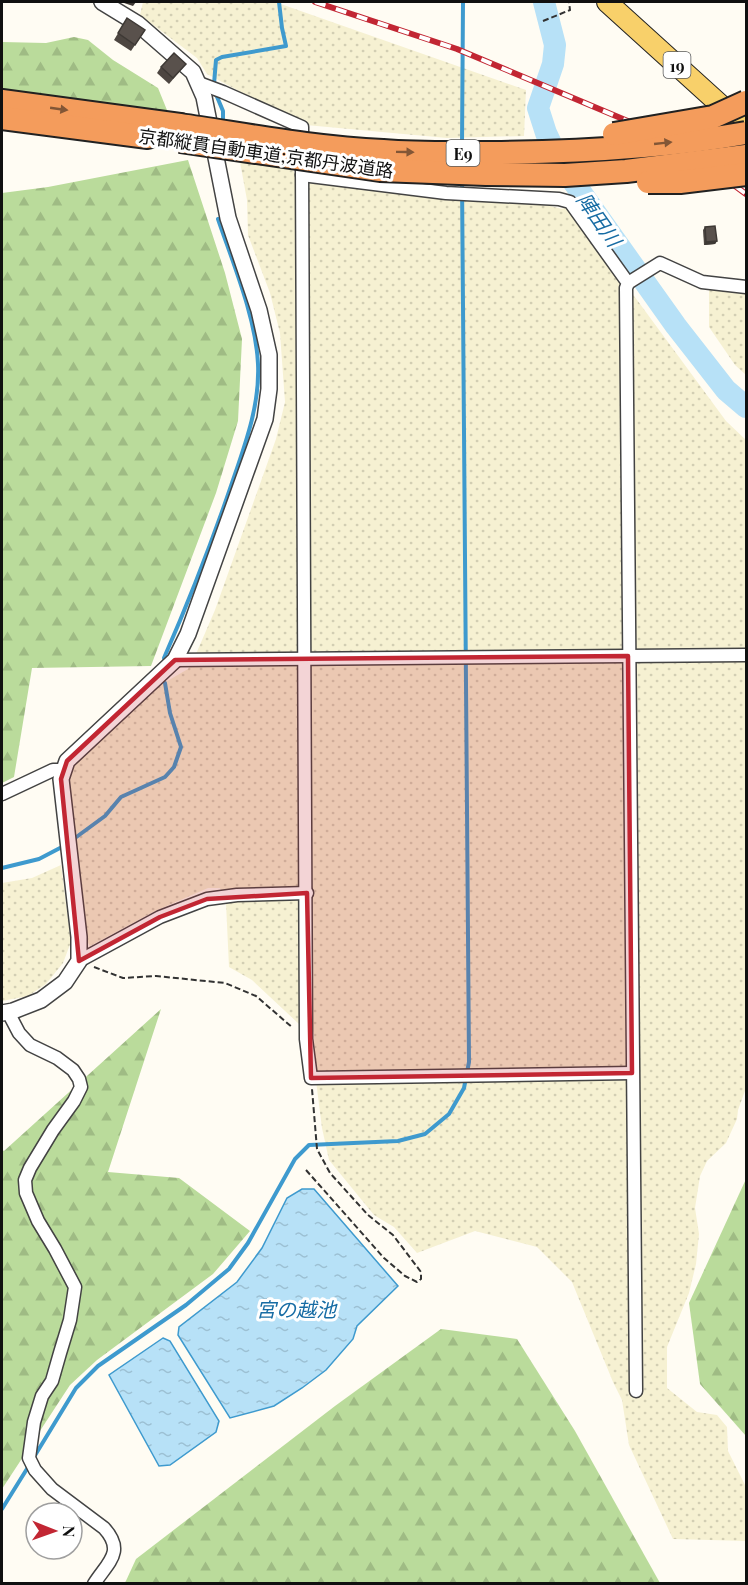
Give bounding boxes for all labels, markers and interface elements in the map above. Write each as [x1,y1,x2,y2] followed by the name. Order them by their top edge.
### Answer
[664,52,690,78] road number: 19
[50,104,69,113] one-way arrow
[137,123,395,183] street label: 京都縦貫自動車道;京都丹波道路
[653,138,672,148] one-way arrow
[446,140,480,166] road number: E9
[396,147,415,157] one-way arrow
[572,187,629,253] water label: 陣田川
[256,1295,338,1322] water label: 宮の越池
[24,1501,84,1561] north arrow
[59,1525,80,1538] text: N

